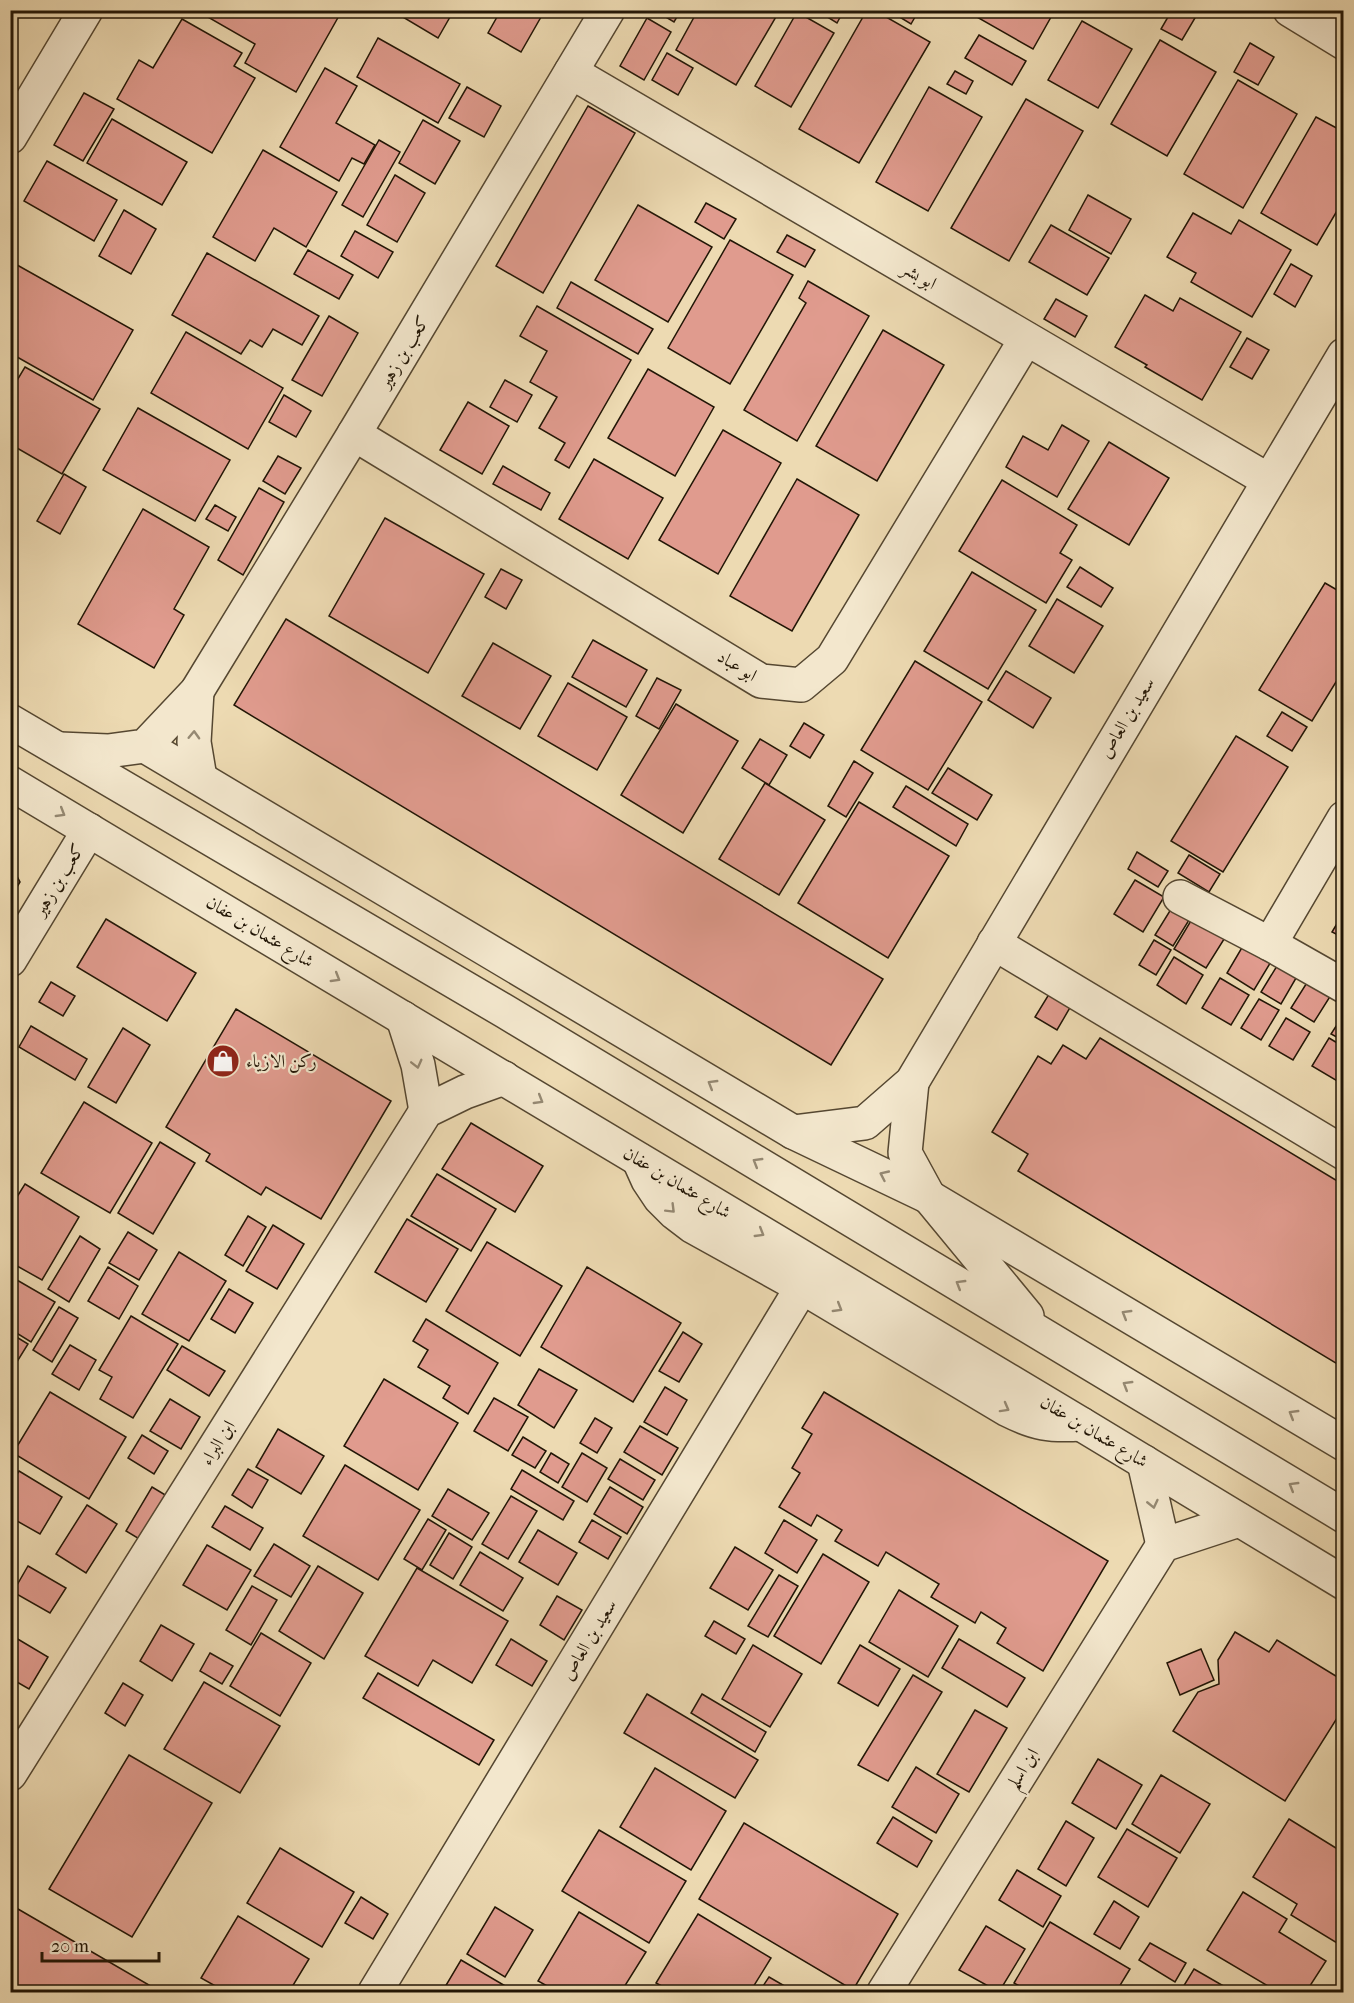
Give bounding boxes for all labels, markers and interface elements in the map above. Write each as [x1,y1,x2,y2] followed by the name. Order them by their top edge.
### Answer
[896,257,940,295] street label: ابو بشر
[373,312,435,394] street label: كعب بن زهير
[713,646,761,686] street label: ابو عباد
[1095,674,1159,762] street label: سعيد بن العاص
[188,730,201,739] one-way arrow
[55,805,65,817] one-way arrow
[28,840,90,922] street label: كعب بن زهير
[200,892,318,976] street label: شارع عثمان بن عفان
[330,970,340,982] one-way arrow
[205,1043,241,1079] shop icon: ركن الازياء
[246,1051,317,1073] place label: ركن الازياء
[410,1058,422,1069] one-way arrow
[708,1079,718,1091] one-way arrow
[533,1092,543,1104] one-way arrow
[617,1143,735,1227] street label: شارع عثمان بن عفان
[753,1158,763,1170] one-way arrow
[879,1171,890,1183] one-way arrow
[663,1201,674,1212] one-way arrow
[754,1225,764,1237] one-way arrow
[956,1280,966,1292] one-way arrow
[832,1301,842,1313] one-way arrow
[1122,1309,1132,1321] one-way arrow
[1123,1381,1133,1393] one-way arrow
[1034,1392,1152,1476] street label: شارع عثمان بن عفان
[999,1401,1010,1412] one-way arrow
[1289,1409,1299,1421] one-way arrow
[196,1417,240,1469] street label: ابن البراء
[1289,1482,1299,1494] one-way arrow
[1146,1498,1159,1508] one-way arrow
[557,1596,621,1684] street label: سعيد بن العاص
[1002,1745,1050,1797] street label: ابن اسلم
[42,1925,159,1963] scale bar
[51,1936,89,1957] text: 20 m

